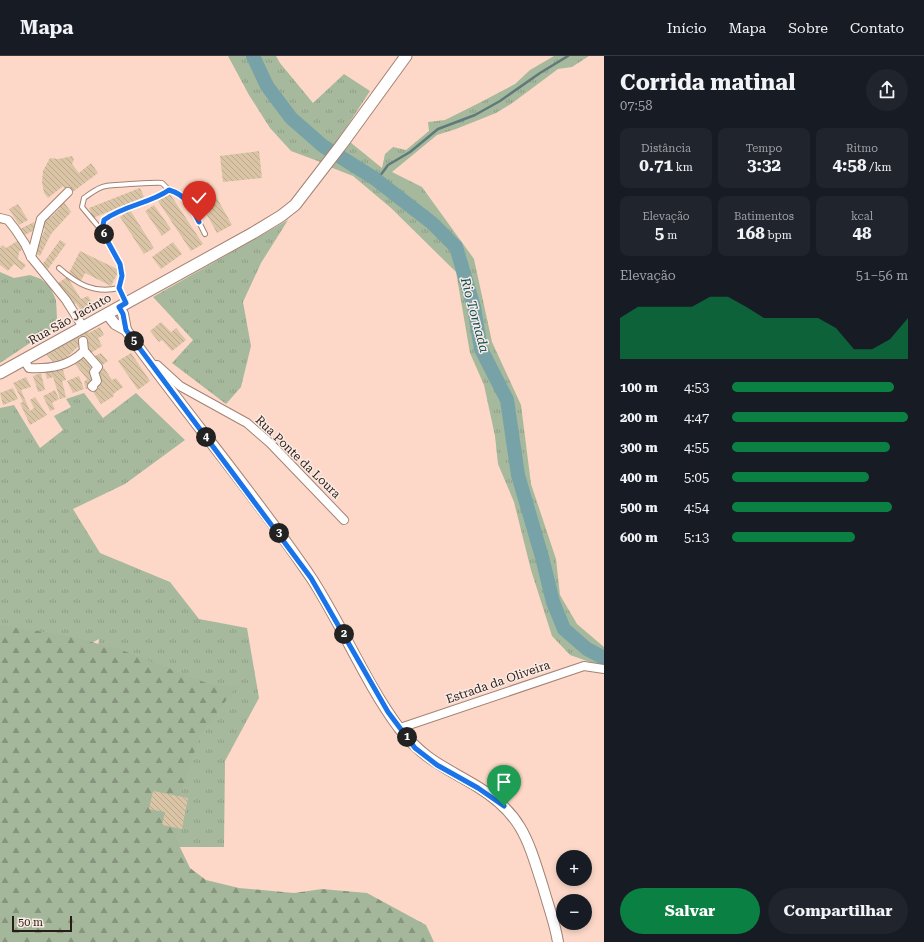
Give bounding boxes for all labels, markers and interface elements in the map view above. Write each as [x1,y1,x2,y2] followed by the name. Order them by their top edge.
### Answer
[20,16,73,39] text: Mapa
[667,20,707,36] text: Início
[729,20,766,36] text: Mapa
[788,20,828,36] text: Sobre
[850,20,904,36] text: Contato
[866,69,908,111] button: share
[620,70,796,95] text: Corrida matinal
[620,98,652,113] text: 07:58
[641,142,691,155] text: Distância
[746,142,782,155] text: Tempo
[846,142,878,155] text: Ritmo
[639,155,673,175] text: 0.71
[747,155,781,175] text: 3:32
[833,155,866,175] text: 4:58
[673,161,693,174] text: km
[866,161,891,174] text: /km
[182,181,216,222] pin
[188,187,210,209] icon: check
[642,210,690,223] text: Elevação
[734,210,794,223] text: Batimentos
[851,210,873,223] text: kcal
[655,223,664,243] text: 5
[736,223,765,243] text: 168
[852,223,872,243] text: 48
[94,224,114,244] pin: 6
[101,227,107,240] text: 6
[664,229,677,242] text: m
[765,229,792,242] text: bpm
[620,268,676,283] text: Elevação
[856,268,908,283] text: 51–56 m
[458,275,492,354] water label: Rio Tornada
[26,290,114,348] street label: Rua São Jacinto
[124,331,144,351] pin: 5
[131,334,137,347] text: 5
[620,380,658,395] text: 100 m
[684,380,709,395] text: 4:53
[620,410,658,425] text: 200 m
[684,410,709,425] text: 4:47
[253,413,344,501] street label: Rua Ponte da Loura
[196,427,216,447] pin: 4
[203,430,209,443] text: 4
[620,440,658,455] text: 300 m
[684,440,709,455] text: 4:55
[620,470,658,485] text: 400 m
[684,470,709,485] text: 5:05
[620,500,658,515] text: 500 m
[684,500,709,515] text: 4:54
[269,523,289,543] pin: 3
[276,526,282,539] text: 3
[620,530,658,545] text: 600 m
[684,530,709,545] text: 5:13
[334,624,354,644] pin: 2
[341,627,347,640] text: 2
[444,657,552,706] street label: Estrada da Oliveira
[397,727,417,747] pin: 1
[404,730,410,743] text: 1
[487,765,521,806] pin
[493,771,515,793] icon: arrive
[556,850,592,930] map controls
[556,850,592,886] button: +
[620,888,760,934] button: Salvar
[768,888,908,934] button: Compartilhar
[556,894,592,930] button: −
[12,914,72,933] scale bar
[18,916,43,929] text: 50 m

